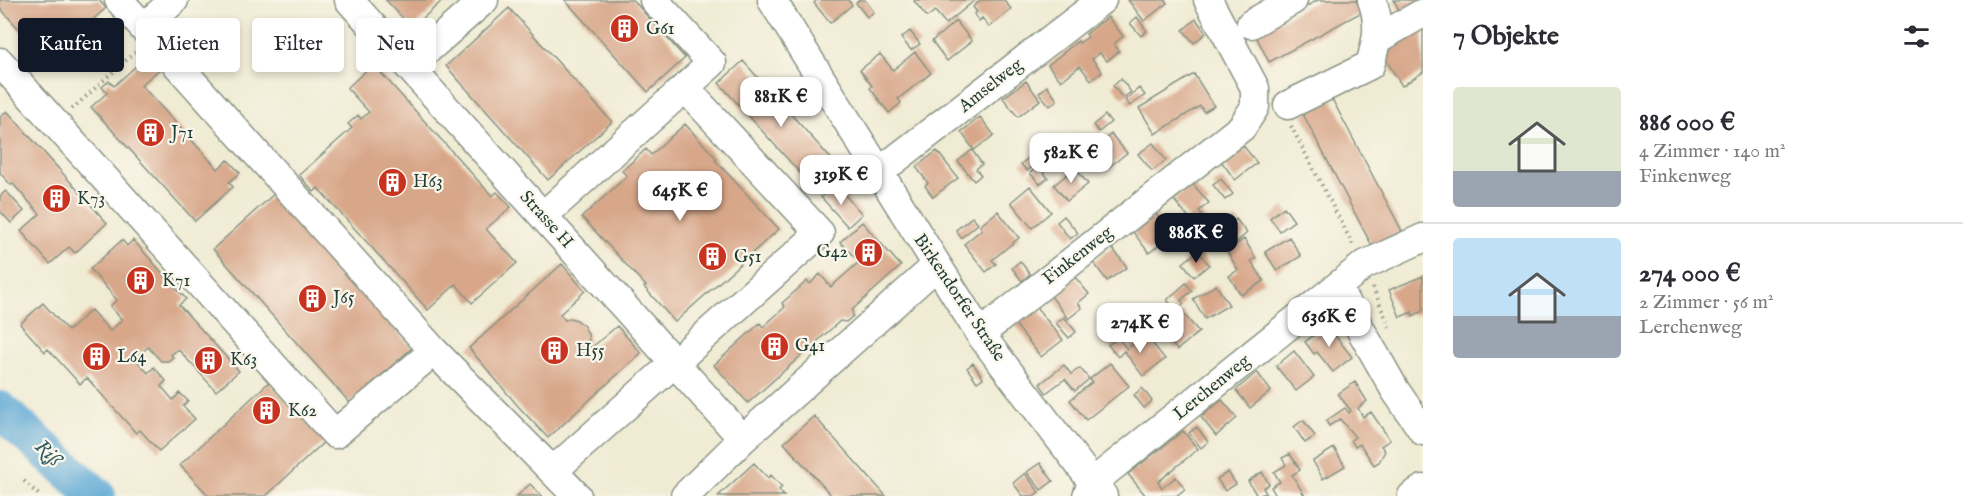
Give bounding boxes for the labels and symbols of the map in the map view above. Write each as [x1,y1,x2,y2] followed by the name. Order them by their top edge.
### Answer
[609,13,641,45] building icon: G61
[646,18,675,41] place label: G61
[954,54,1028,119] street label: Amselweg
[732,77,830,128] pin: 881K €
[134,117,166,149] building icon: J71
[169,122,193,145] place label: J71
[1022,133,1120,184] pin: 582K €
[792,155,890,206] pin: 319K €
[376,166,408,198] building icon: H63
[413,171,443,194] place label: H63
[631,171,729,222] pin: 645K €
[40,183,72,215] building icon: K73
[514,186,578,254] street label: Strasse H
[77,188,105,211] place label: K73
[1147,213,1245,264] pin: 886K €
[1038,221,1118,291] street label: Finkenweg
[908,230,1010,366] street label: Birkendorfer Straße
[853,236,885,268] building icon: G42
[697,241,729,273] building icon: G51
[816,241,848,264] place label: G42
[734,246,762,269] place label: G51
[125,265,157,297] building icon: K71
[162,270,190,293] place label: K71
[296,282,328,314] building icon: J65
[331,287,355,310] place label: J65
[1280,297,1378,348] pin: 636K €
[1091,303,1189,354] pin: 274K €
[758,330,790,362] building icon: G41
[539,335,571,367] building icon: H55
[795,335,825,358] place label: G41
[576,340,605,363] place label: H55
[80,341,112,373] building icon: L64
[193,344,225,376] building icon: K63
[117,346,146,369] place label: L64
[230,349,257,372] place label: K63
[1169,350,1255,426] street label: Lerchenweg
[251,395,283,427] building icon: K62
[288,400,317,423] place label: K62
[29,434,68,473] water label: Riß

